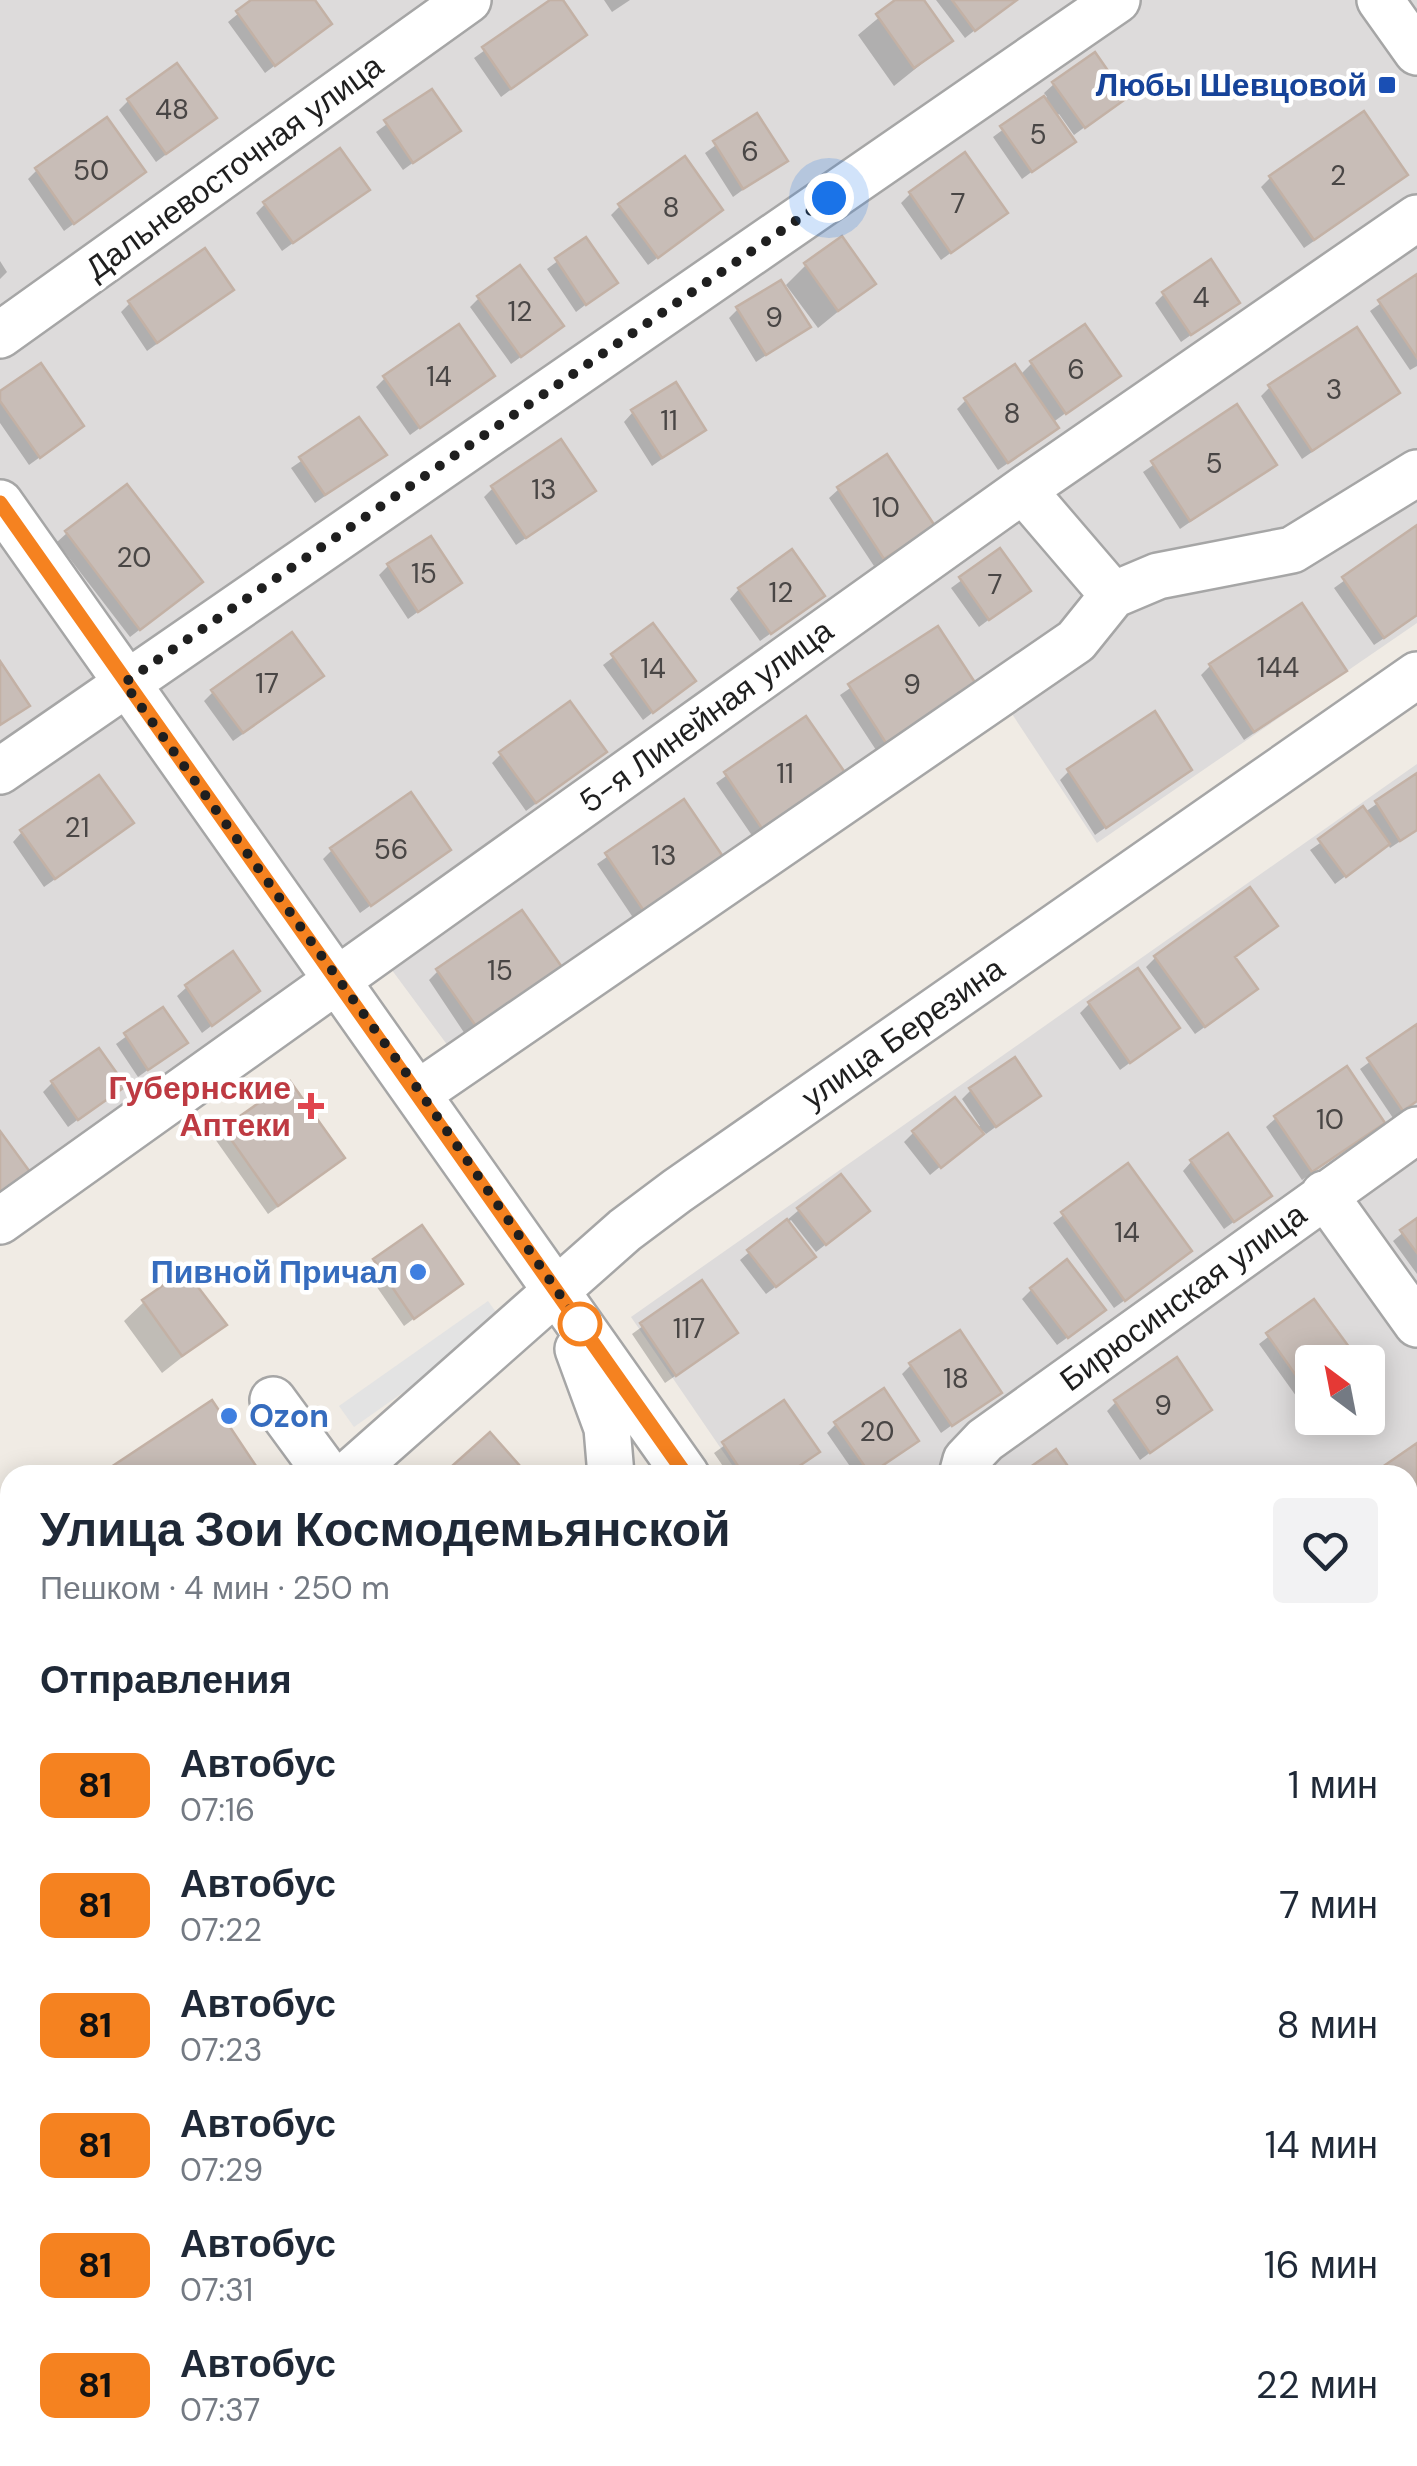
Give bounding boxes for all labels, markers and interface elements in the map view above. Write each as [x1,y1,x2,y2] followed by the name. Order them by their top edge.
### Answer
[77,45,391,289] street label: Дальневосточная улица
[1096,64,1367,106] place label: Любы Шевцовой
[1376,74,1398,96] marker: Любы Шевцовой
[155,91,189,128] house number: 48
[1029,116,1047,153] house number: 5
[741,133,759,170] house number: 6
[73,152,109,189] house number: 50
[1330,157,1346,194] house number: 2
[804,173,854,223] your location
[951,185,965,222] house number: 7
[662,189,680,226] house number: 8
[1193,279,1210,316] house number: 4
[508,293,532,330] house number: 12
[765,299,783,336] house number: 9
[1067,351,1085,388] house number: 6
[426,358,452,395] house number: 14
[1326,371,1342,408] house number: 3
[1003,395,1021,432] house number: 8
[660,402,678,439] house number: 11
[1205,445,1223,482] house number: 5
[531,471,557,508] house number: 13
[872,489,900,526] house number: 10
[116,539,152,576] house number: 20
[411,555,437,592] house number: 15
[988,566,1002,603] house number: 7
[769,574,793,611] house number: 12
[571,609,842,822] street label: 5-я Линейная улица
[1257,649,1299,686] house number: 144
[640,650,666,687] house number: 14
[255,665,279,702] house number: 17
[903,666,921,703] house number: 9
[776,755,794,792] house number: 11
[65,809,89,846] house number: 21
[374,831,408,868] house number: 56
[651,837,677,874] house number: 13
[793,947,1013,1119] street label: улица Березина
[487,952,513,989] house number: 15
[109,1067,291,1146] place label: Губернские Аптеки
[300,1095,322,1117] marker: Губернские Аптеки
[1316,1101,1344,1138] house number: 10
[1052,1193,1315,1401] street label: Бирюсинская улица
[1114,1214,1140,1251] house number: 14
[151,1251,398,1293] place label: Пивной Причал
[407,1261,429,1283] marker: Пивной Причал
[559,1303,601,1345] unlabelled marker
[673,1310,705,1347] house number: 117
[1295,1345,1385,1435] north arrow
[1295,1345,1385,1435] map controls
[943,1360,969,1397] house number: 18
[1154,1387,1172,1424] house number: 9
[249,1395,329,1437] place label: Ozon
[218,1405,240,1427] marker: Ozon
[859,1413,895,1450] house number: 20
[40,1498,731,1561] text: Улица Зои Космодемьянской
[1273,1498,1378,1603] button: heart
[40,1567,390,1609] text: Пешком · 4 мин · 250 m
[40,1655,292,1705] text: Отправления
[180,1739,336,1789] text: Автобус
[1288,1760,1378,1810] text: 1 мин
[78,1762,112,1808] text: 81
[180,1789,255,1831] text: 07:16
[180,1859,336,1909] text: Автобус
[1279,1880,1378,1930] text: 7 мин
[78,1882,112,1928] text: 81
[180,1909,262,1951] text: 07:22
[180,1979,336,2029] text: Автобус
[1276,2000,1378,2050] text: 8 мин
[78,2002,112,2048] text: 81
[180,2029,262,2071] text: 07:23
[180,2099,336,2149] text: Автобус
[1265,2120,1378,2170] text: 14 мин
[78,2122,112,2168] text: 81
[180,2149,263,2191] text: 07:29
[180,2219,336,2269] text: Автобус
[1264,2240,1378,2290] text: 16 мин
[78,2242,112,2288] text: 81
[180,2269,253,2311] text: 07:31
[180,2339,336,2389] text: Автобус
[1256,2360,1378,2410] text: 22 мин
[78,2362,112,2408] text: 81
[180,2389,260,2431] text: 07:37

